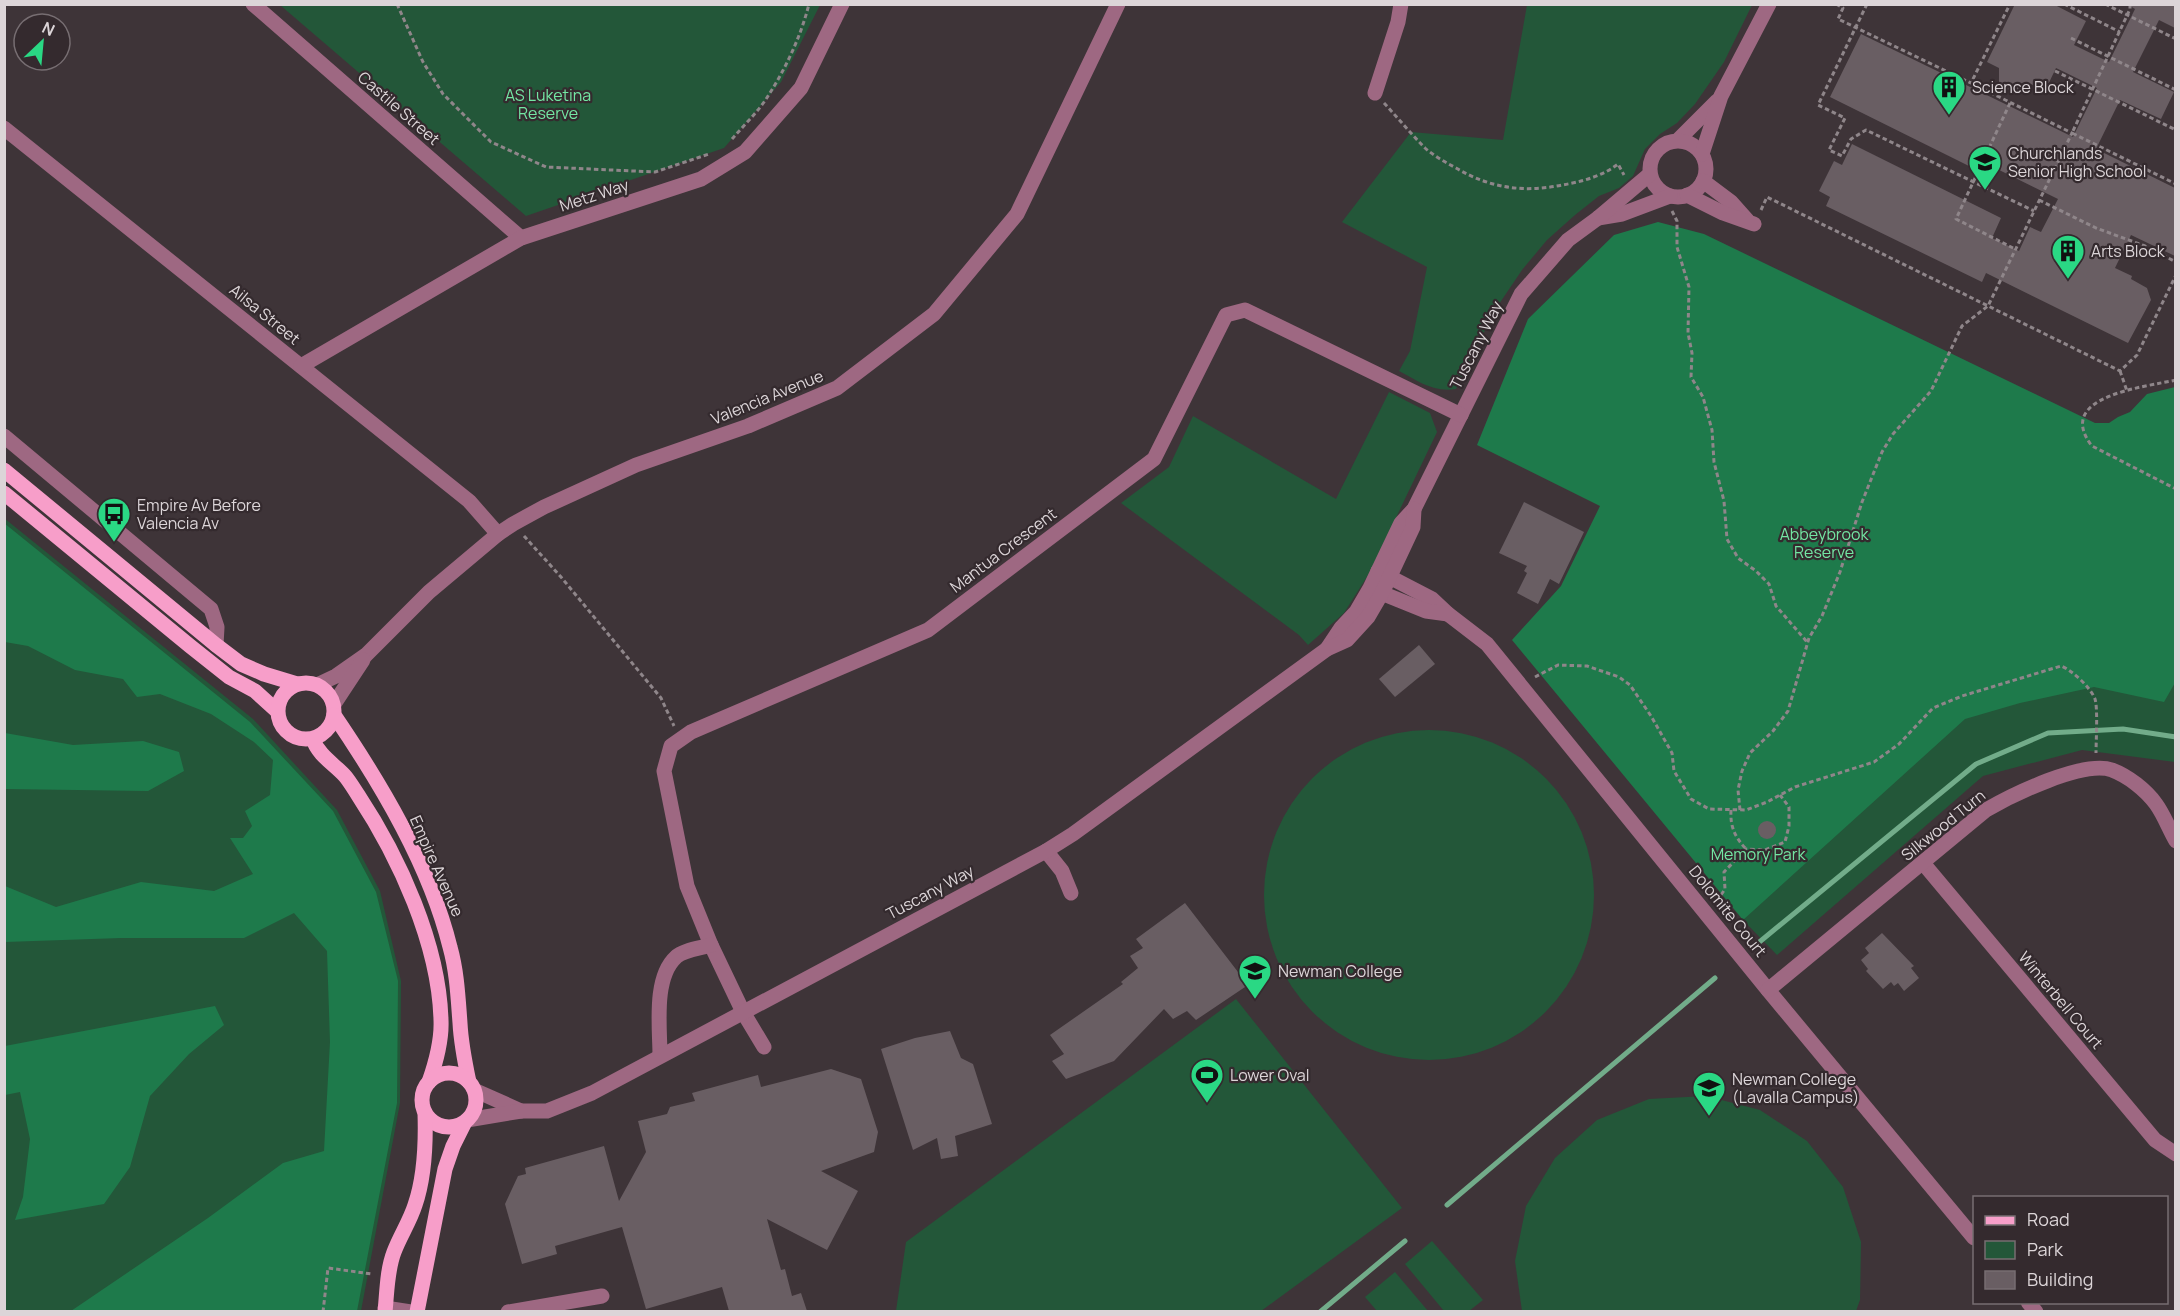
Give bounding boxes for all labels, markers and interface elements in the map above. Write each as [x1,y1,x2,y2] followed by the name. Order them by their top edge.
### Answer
[12,12,72,72] north arrow
[39,16,59,41] text: N
[353,66,445,150] street label: Castile Street
[1931,69,1967,116] building icon: Science Block
[1972,76,2075,98] place label: Science Block
[505,84,591,124] park label: AS Luketina Reserve
[2008,142,2146,182] place label: Churchlands Senior High School
[1967,144,2003,191] school or university icon: Churchlands Senior High School
[556,173,632,217] street label: Metz Way
[2050,233,2086,280] building icon: Arts Block
[2091,240,2166,262] place label: Arts Block
[225,279,305,349] street label: Ailsa Street
[1444,297,1508,393] street label: Tuscany Way
[708,364,826,430] street label: Valencia Avenue
[137,494,261,534] place label: Empire Av Before Valencia Av
[96,496,132,543] bus stop icon: Empire Av Before Valencia Av
[945,503,1061,597] street label: Mantua Crescent
[1780,523,1869,563] park label: Abbeybrook Reserve
[1896,784,1990,866] street label: Silkwood Turn
[405,812,469,920] street label: Empire Avenue
[1711,843,1806,865] park label: Memory Park
[882,859,978,924] street label: Tuscany Way
[1684,861,1772,961] street label: Dolomite Court
[2014,947,2108,1053] street label: Winterbell Court
[1237,953,1273,1000] school or university icon: Newman College
[1278,960,1402,982] place label: Newman College
[1189,1057,1225,1104] sports icon: Lower Oval
[1230,1064,1309,1086] place label: Lower Oval
[1732,1068,1859,1108] place label: Newman College (Lavalla Campus)
[1691,1070,1727,1117] school or university icon: Newman College (Lavalla Campus)
[1973,1196,2168,1304] legend
[2027,1207,2070,1231] text: Road
[2027,1237,2064,1261] text: Park
[2027,1267,2093,1291] text: Building

